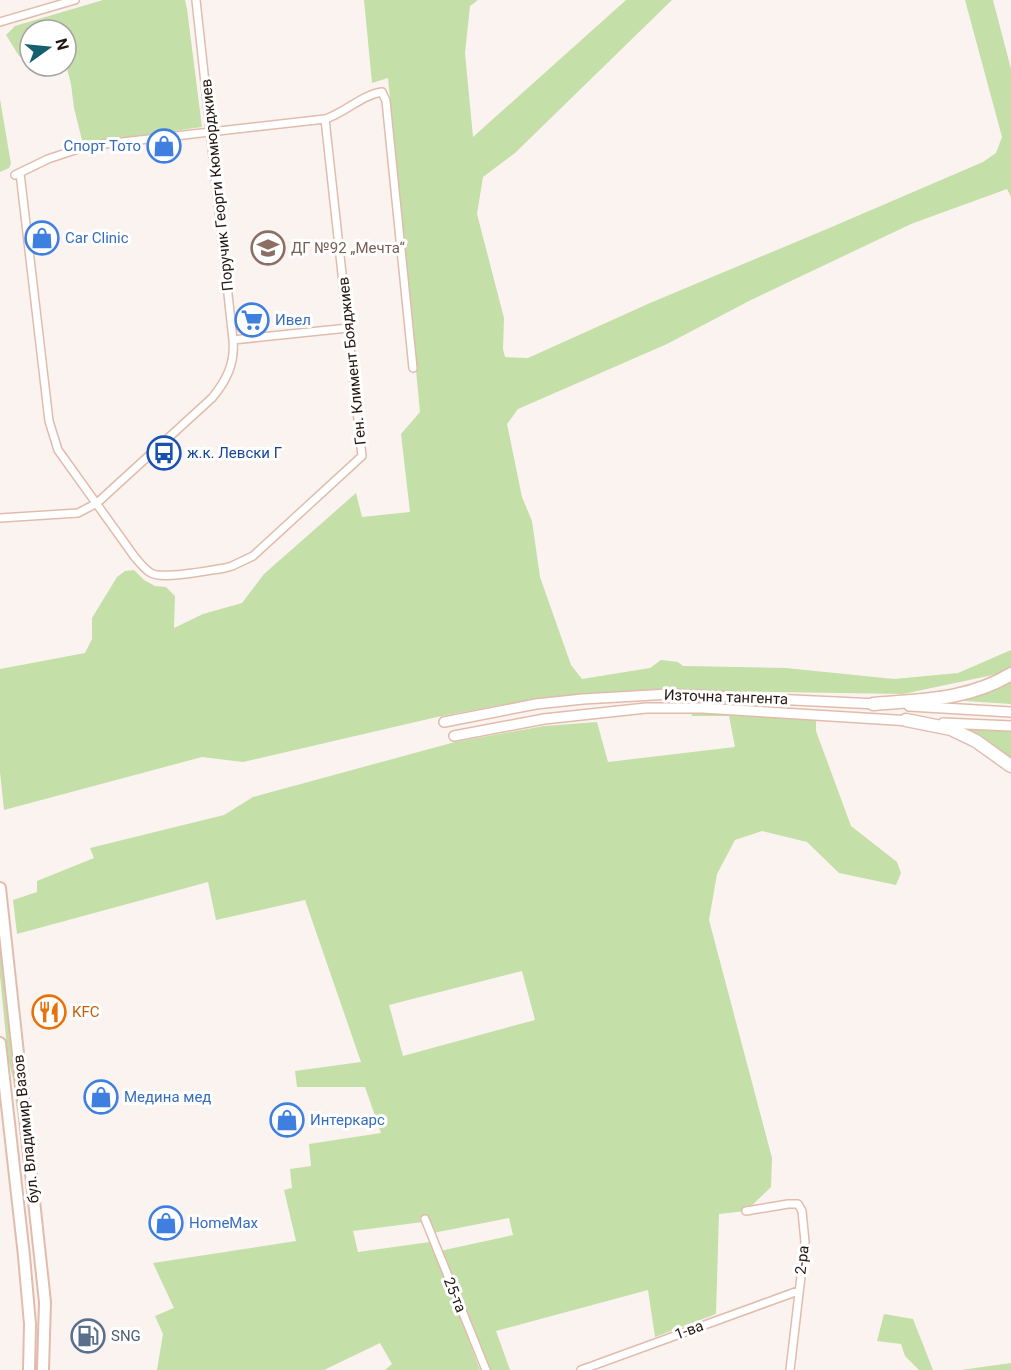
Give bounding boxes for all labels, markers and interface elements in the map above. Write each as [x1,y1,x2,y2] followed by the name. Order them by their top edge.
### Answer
[18,18,78,78] north arrow
[51,36,73,52] text: N
[197,78,237,292] street label: Поручик Георги Кюмюрджиев
[146,128,182,164] shop icon: Спорт Тото
[63,137,141,155] place label: Спорт Тото
[24,220,60,256] shop icon: Car Clinic
[65,229,129,247] place label: Car Clinic
[250,230,286,266] school or university icon: ДГ №92 „Мечта“
[291,239,405,257] place label: ДГ №92 „Мечта“
[334,276,370,446] street label: Ген. Климент Бояджиев
[234,302,270,338] supermarket icon: Ивел
[275,311,311,329] place label: Ивел
[146,435,182,471] bus stop icon: ж.к. Левски Г
[187,444,282,462] place label: ж.к. Левски Г
[664,686,788,708] street label: Източна тангента
[31,994,67,1030] restaurant icon: KFC
[72,1003,100,1021] place label: KFC
[9,1054,43,1204] street label: бул. Владимир Вазов
[83,1079,119,1115] shop icon: Медина мед
[124,1088,211,1106] place label: Медина мед
[269,1102,305,1138] shop icon: Интеркарс
[310,1111,385,1129] place label: Интеркарс
[148,1205,184,1241] shop icon: HomeMax
[189,1214,259,1232] place label: HomeMax
[791,1244,813,1276] street label: 2-ра
[440,1275,470,1315] street label: 25-та
[672,1317,706,1343] street label: 1-ва
[70,1318,106,1354] fuel station icon: SNG
[111,1327,141,1345] place label: SNG

